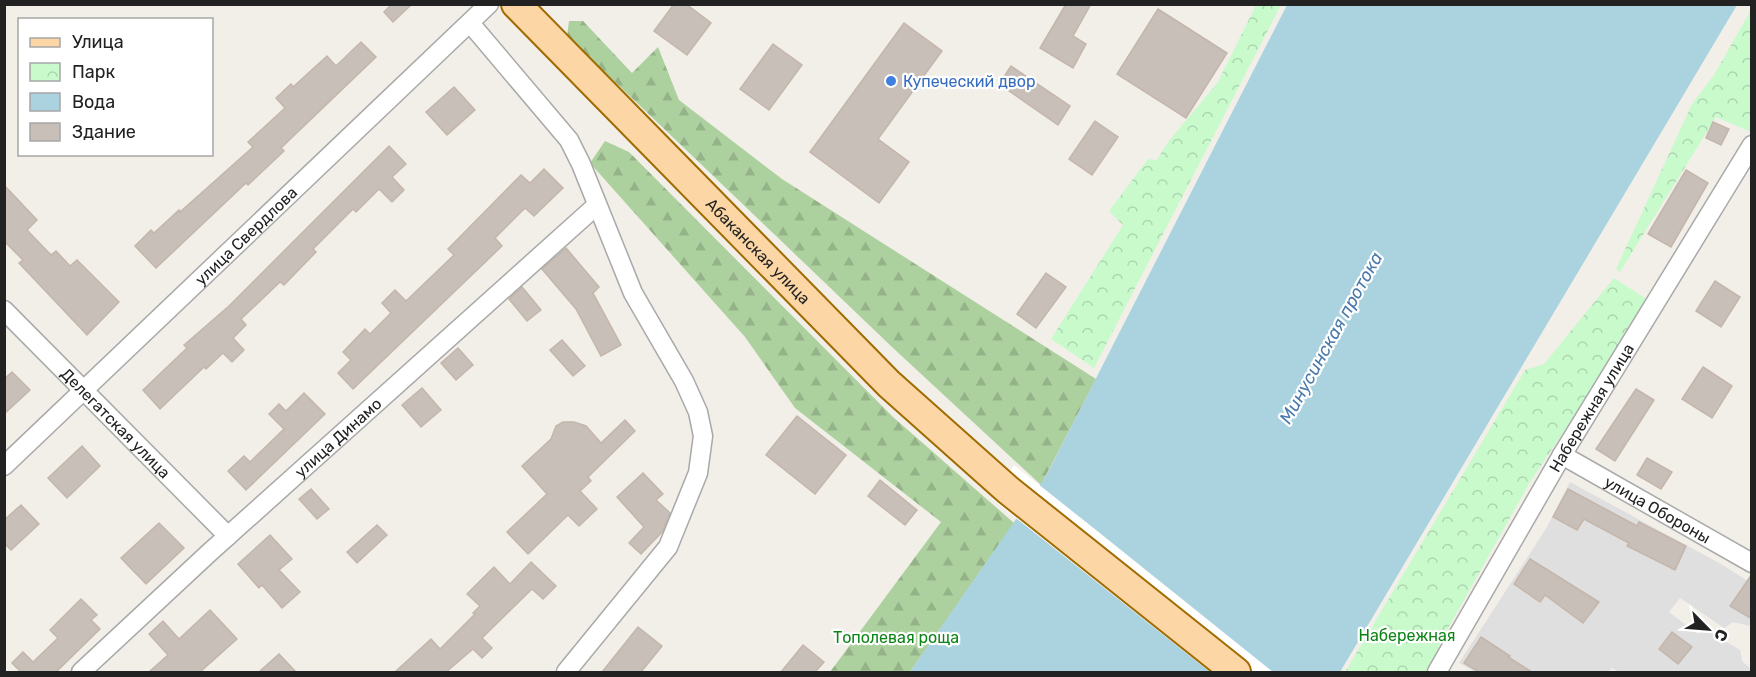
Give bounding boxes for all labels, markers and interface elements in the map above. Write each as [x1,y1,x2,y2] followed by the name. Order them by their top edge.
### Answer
[18,18,213,156] legend
[72,31,124,53] text: Улица
[72,61,116,83] text: Парк
[903,72,1036,91] place label: Купеческий двор
[884,74,898,88] marker: Купеческий двор
[72,91,115,113] text: Вода
[72,121,136,143] text: Здание
[191,183,301,289] street label: улица Свердлова
[702,194,815,308] street label: Абаканская улица
[1275,248,1388,428] water label: Минусинская протока
[1545,340,1638,475] street label: Набережная улица
[57,364,175,482] street label: Делегатская улица
[291,394,385,481] street label: улица Динамо
[1601,472,1714,547] street label: улица Обороны
[1678,599,1738,659] north arrow
[1358,626,1456,645] park label: Набережная
[1710,626,1732,644] text: С
[833,628,959,647] park label: Тополевая роща

